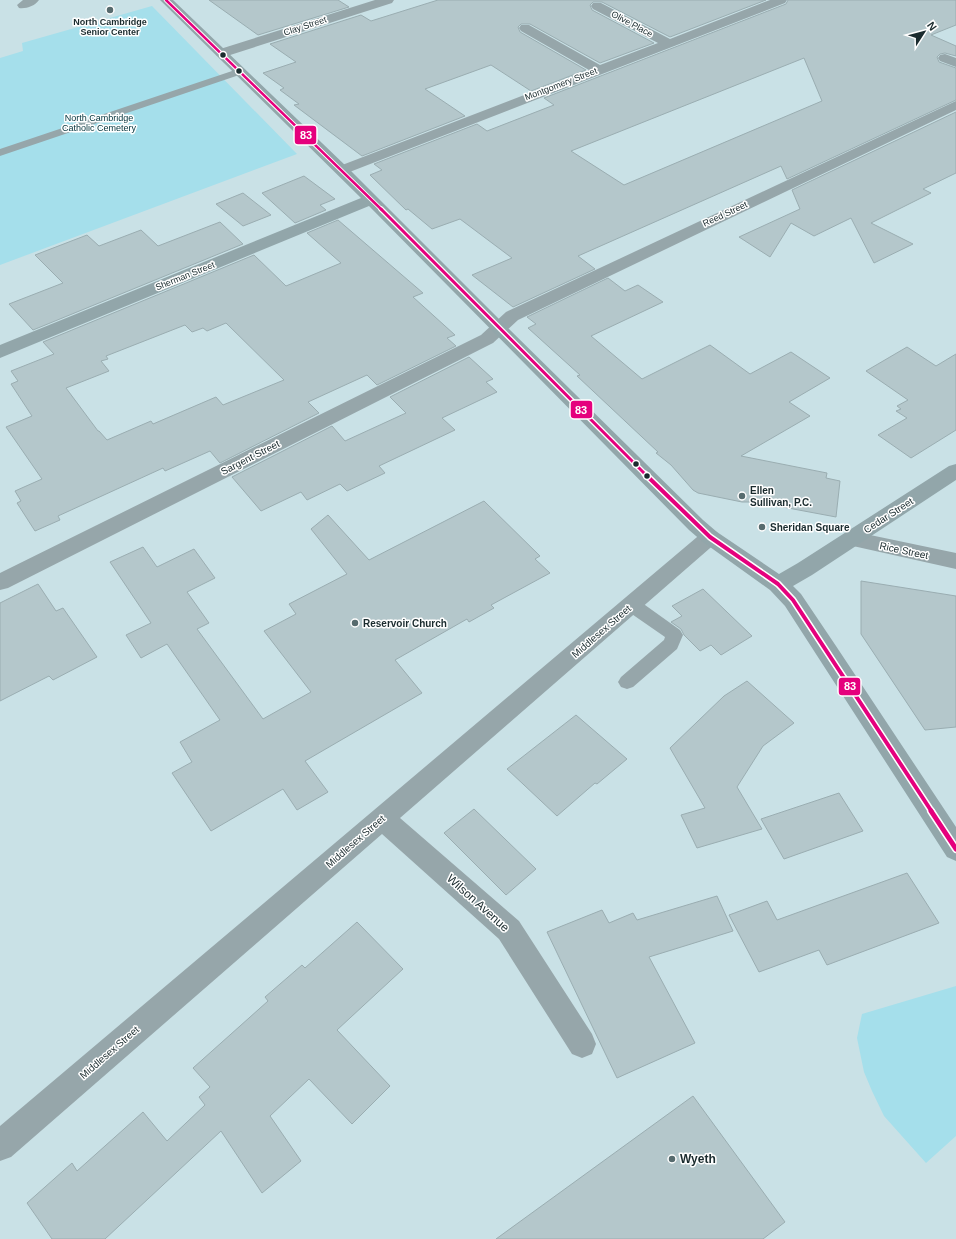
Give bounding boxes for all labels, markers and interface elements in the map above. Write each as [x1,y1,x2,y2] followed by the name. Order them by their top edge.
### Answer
[105,5,115,15] marker: North Cambridge Senior Center
[610,9,654,39] street label: Olive Place
[904,12,944,52] north arrow
[282,14,328,38] street label: Clay Street
[73,17,147,37] place label: North Cambridge Senior Center
[925,19,939,33] text: N
[218,50,228,60] unlabelled marker
[523,65,599,102] street label: Montgomery Street
[234,66,244,76] unlabelled marker
[62,113,137,133] park label: North Cambridge Catholic Cemetery
[294,125,317,145] line badge: 83
[300,129,312,141] text: 83
[701,199,749,229] street label: Reed Street
[154,259,217,292] street label: Sherman Street
[570,400,593,419] line badge: 83
[575,404,587,416] text: 83
[219,438,282,477] street label: Sargent Street
[631,459,641,469] unlabelled marker
[642,471,652,481] unlabelled marker
[750,485,812,508] place label: Ellen Sullivan, P.C.
[737,491,747,501] marker: Ellen Sullivan, P.C.
[861,495,915,535] street label: Cedar Street
[757,522,767,532] marker: Sheridan Square
[770,522,850,533] place label: Sheridan Square
[879,540,929,561] street label: Rice Street
[570,603,633,660] street label: Middlesex Street
[350,618,360,628] marker: Reservoir Church
[363,618,447,629] place label: Reservoir Church
[838,677,861,696] line badge: 83
[844,680,856,692] text: 83
[324,813,387,870] street label: Middlesex Street
[444,871,512,935] street label: Wilson Avenue
[78,1024,141,1081] street label: Middlesex Street
[680,1152,716,1166] place label: Wyeth
[667,1154,677,1164] marker: Wyeth

